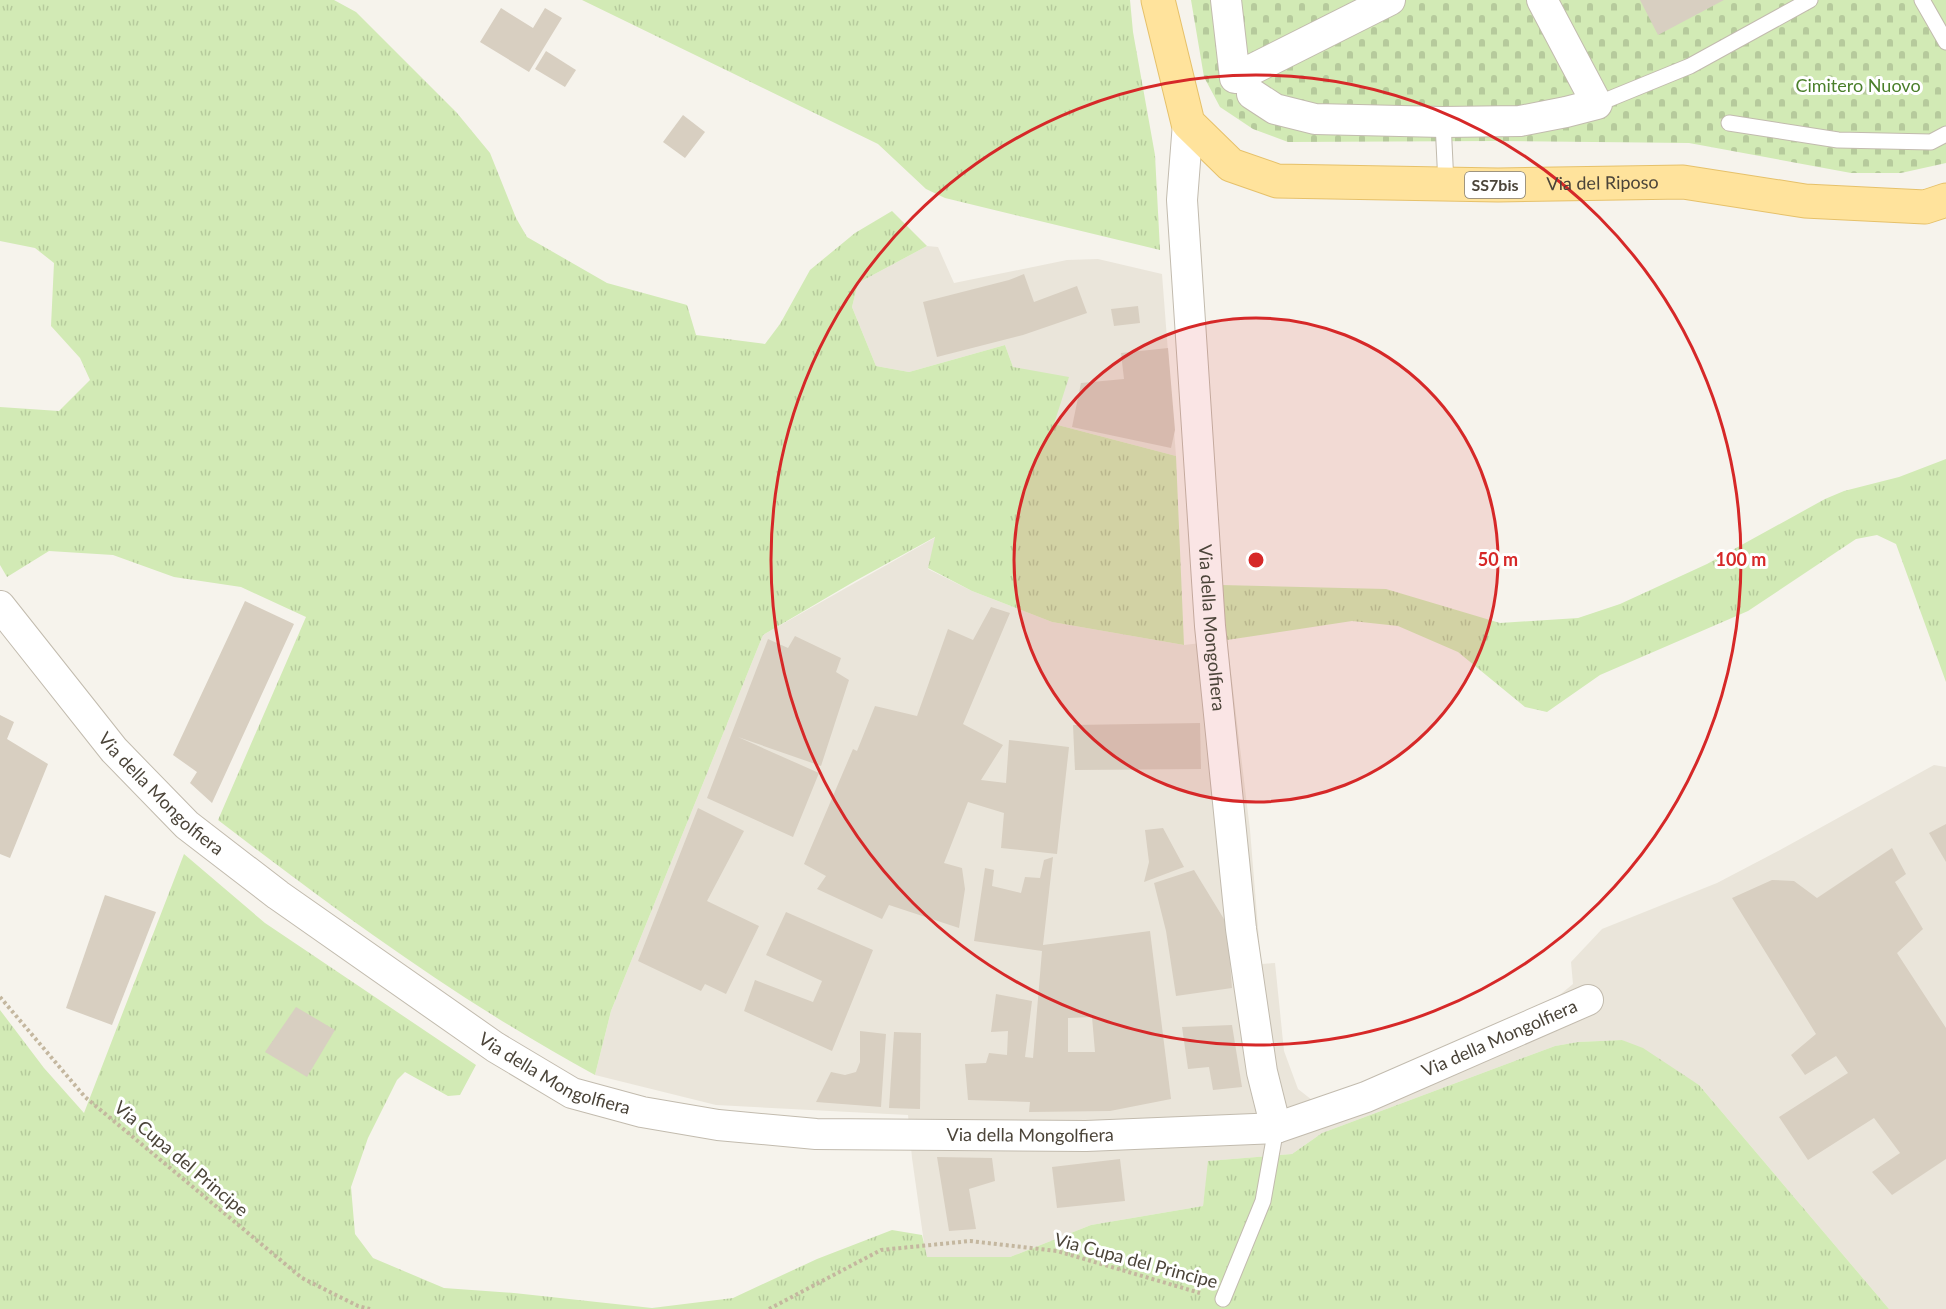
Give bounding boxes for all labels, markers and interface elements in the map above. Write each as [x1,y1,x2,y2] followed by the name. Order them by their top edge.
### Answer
[1795,74,1921,96] park label: Cimitero Nuovo
[1546,170,1659,194] street label: Via del Riposo
[1465,172,1525,198] road number: SS7bis
[1195,544,1231,712] street label: Via della Mongolfiera
[1478,548,1518,570] text: 50 m
[1716,548,1766,570] text: 100 m
[1246,550,1266,570] centre of rings
[94,727,229,859] street label: Via della Mongolfiera
[1418,994,1580,1081] street label: Via della Mongolfiera
[475,1027,633,1118] street label: Via della Mongolfiera
[110,1096,253,1221] street label: Via Cupa del Principe
[946,1123,1114,1146] street label: Via della Mongolfiera
[1052,1228,1220,1292] street label: Via Cupa del Principe

